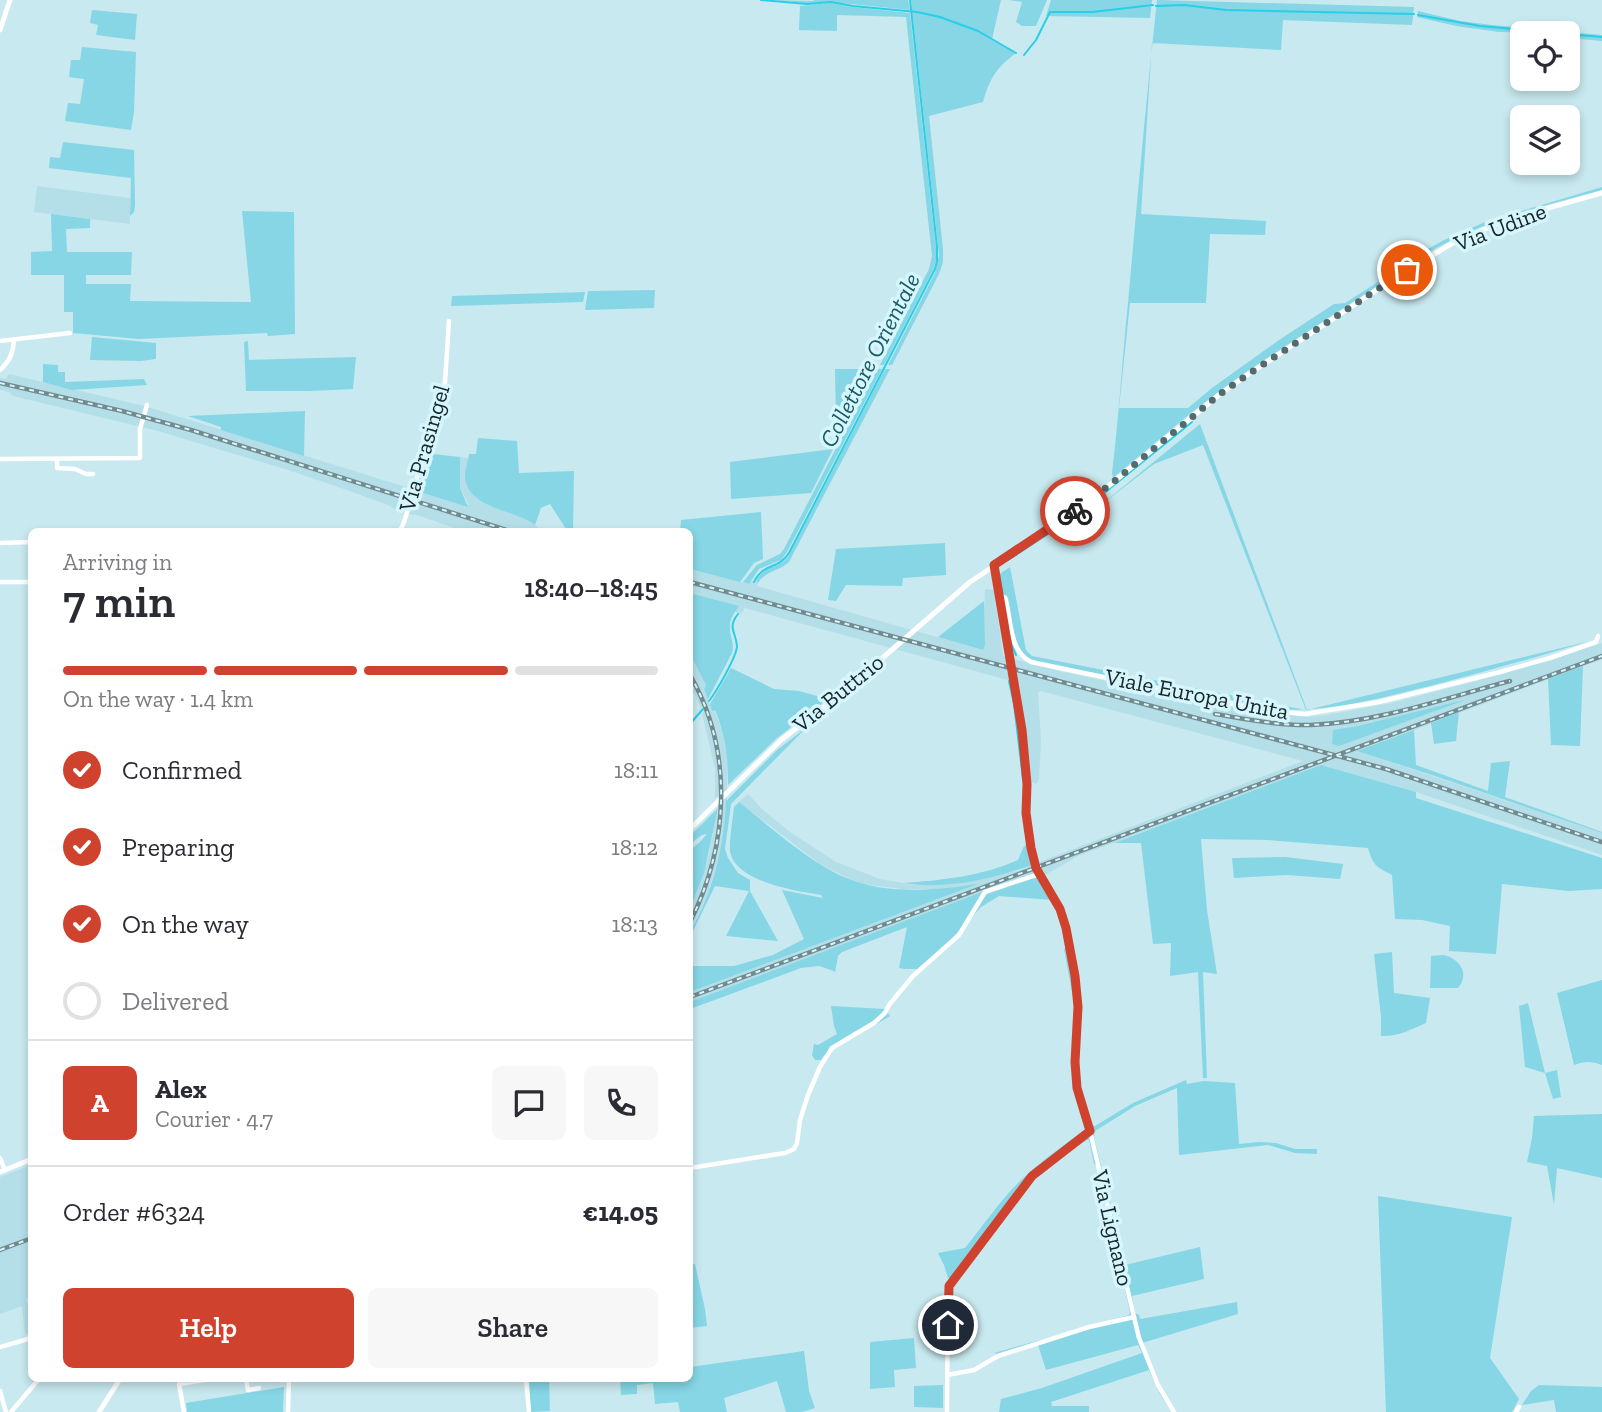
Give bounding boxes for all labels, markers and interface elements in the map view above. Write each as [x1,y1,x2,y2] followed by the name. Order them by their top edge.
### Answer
[1510,21,1580,175] map controls
[1510,21,1580,91] button: locate
[1510,105,1580,175] button: layers
[1449,197,1550,258] street label: Via Udine
[1377,240,1437,300] pin
[1388,251,1426,289] icon: bag
[813,268,926,452] water label: Collettore Orientale
[392,381,455,516] street label: Via Prasingel
[1040,476,1110,546] courier
[1056,492,1094,530] icon: bike
[63,548,172,576] text: Arriving in
[524,572,658,604] text: 18:40–18:45
[63,574,175,629] text: 7 min
[786,648,889,739] street label: Via Buttrio
[1102,662,1291,726] street label: Viale Europa Unita
[63,685,253,713] text: On the way · 1.4 km
[63,751,101,789] icon: check
[122,754,242,786] text: Confirmed
[614,756,658,784] text: 18:11
[63,828,101,866] icon: check
[122,831,234,863] text: Preparing
[611,833,658,861] text: 18:12
[63,905,101,943] icon: check
[122,908,249,940] text: On the way
[612,910,658,938] text: 18:13
[122,985,229,1017] text: Delivered
[492,1066,566,1140] button: chat
[584,1066,658,1140] button: phone
[155,1073,207,1105] text: Alex
[91,1087,109,1119] text: A
[155,1105,273,1133] text: Courier · 4.7
[1086,1166,1140,1289] street label: Via Lignano
[63,1196,205,1228] text: Order #6324
[583,1196,658,1228] text: €14.05
[63,1288,354,1368] button: Help
[368,1288,658,1368] button: Share
[918,1295,978,1355] pin
[929,1306,967,1344] icon: home

